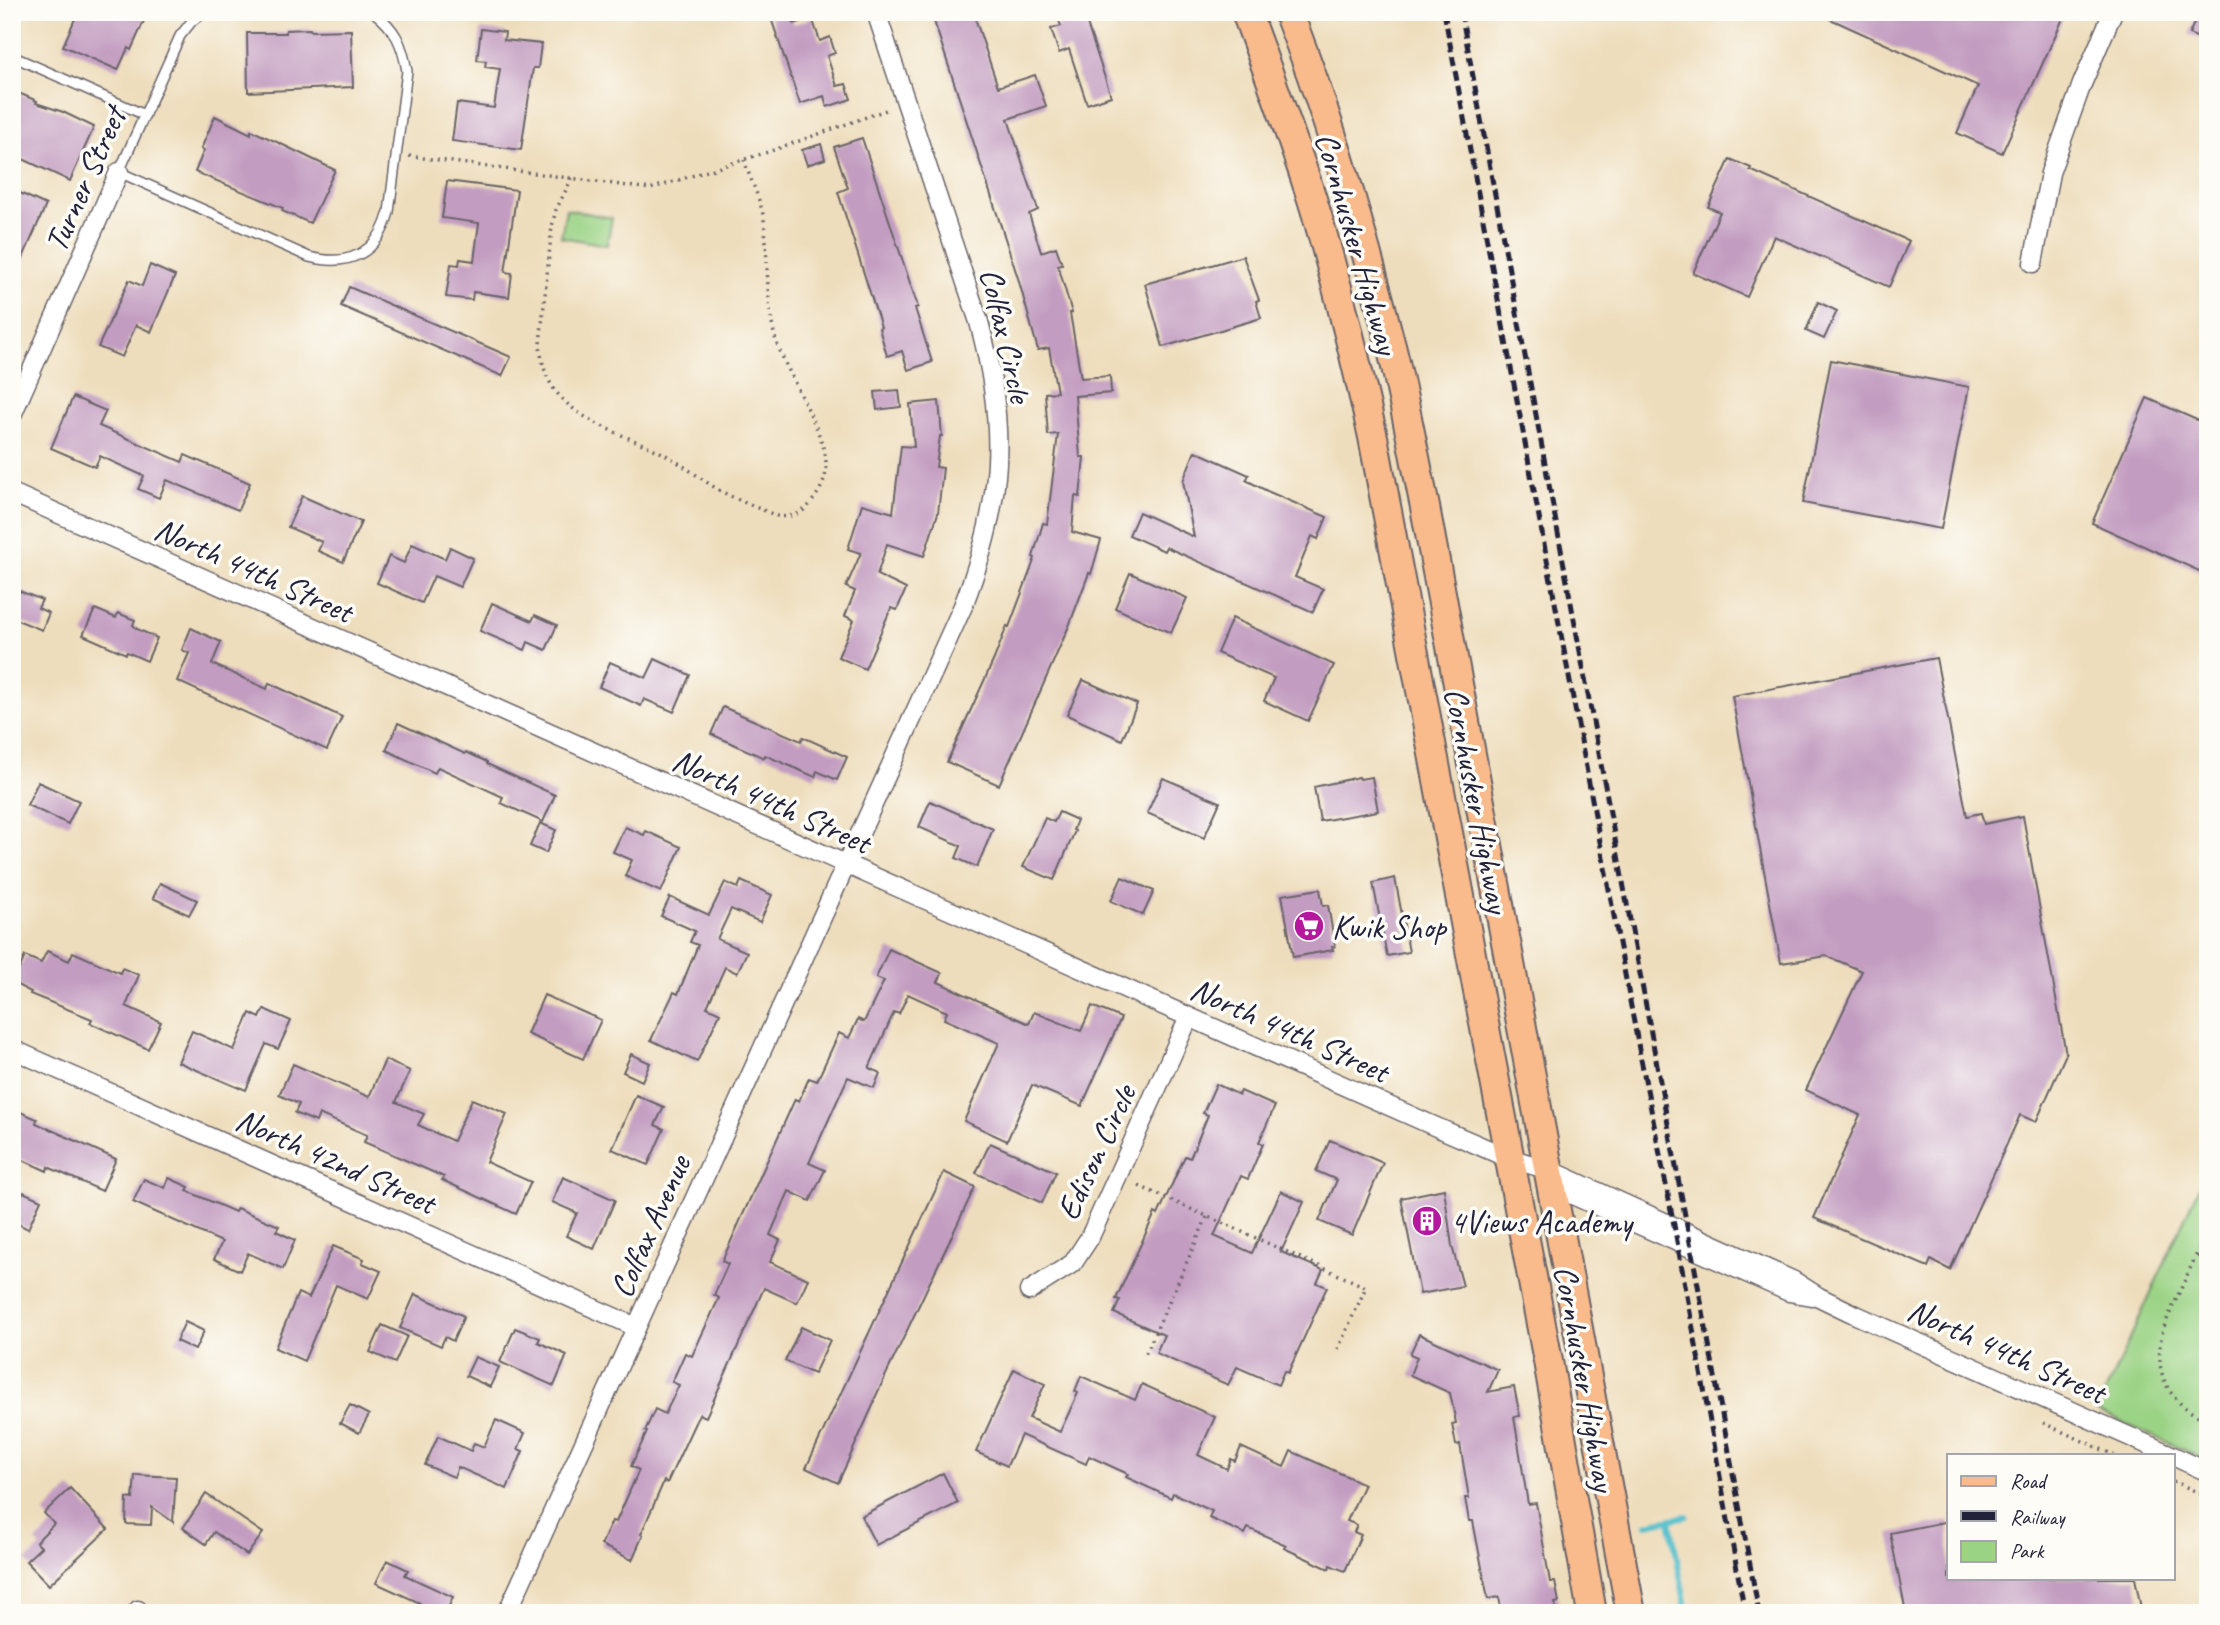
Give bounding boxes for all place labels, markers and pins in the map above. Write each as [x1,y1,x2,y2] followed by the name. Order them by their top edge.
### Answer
[1332,906,1447,948] place label: Kwik Shop
[1292,909,1326,943] supermarket icon: Kwik Shop
[1450,1201,1635,1243] place label: 4Views Academy
[1410,1204,1444,1238] building icon: 4Views Academy

